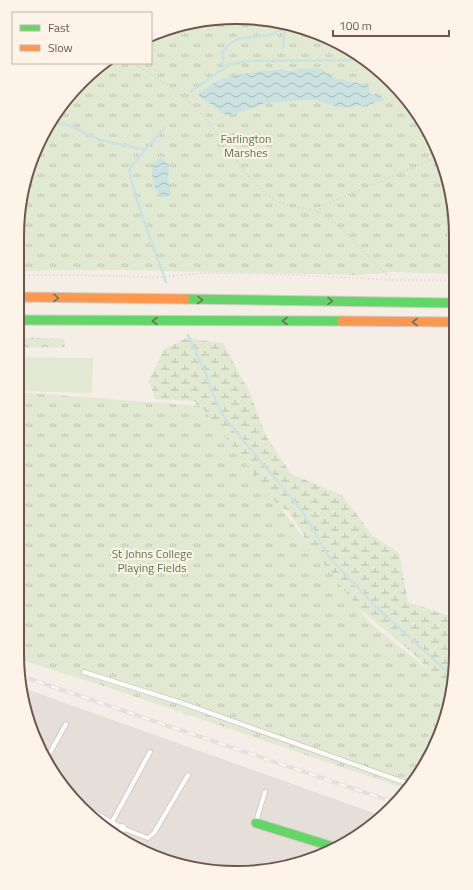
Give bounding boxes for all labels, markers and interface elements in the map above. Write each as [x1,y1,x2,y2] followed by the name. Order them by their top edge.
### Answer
[12,12,152,64] legend
[333,12,449,38] scale bar
[339,16,372,35] text: 100 m
[48,18,71,37] text: Fast
[48,38,73,57] text: Slow
[220,129,272,162] park label: Farlington Marshes
[53,294,59,302] one-way arrow
[197,296,203,304] one-way arrow
[327,297,333,305] one-way arrow
[152,316,158,325] one-way arrow
[282,317,288,325] one-way arrow
[412,318,418,326] one-way arrow
[112,544,192,577] park label: St Johns College Playing Fields

